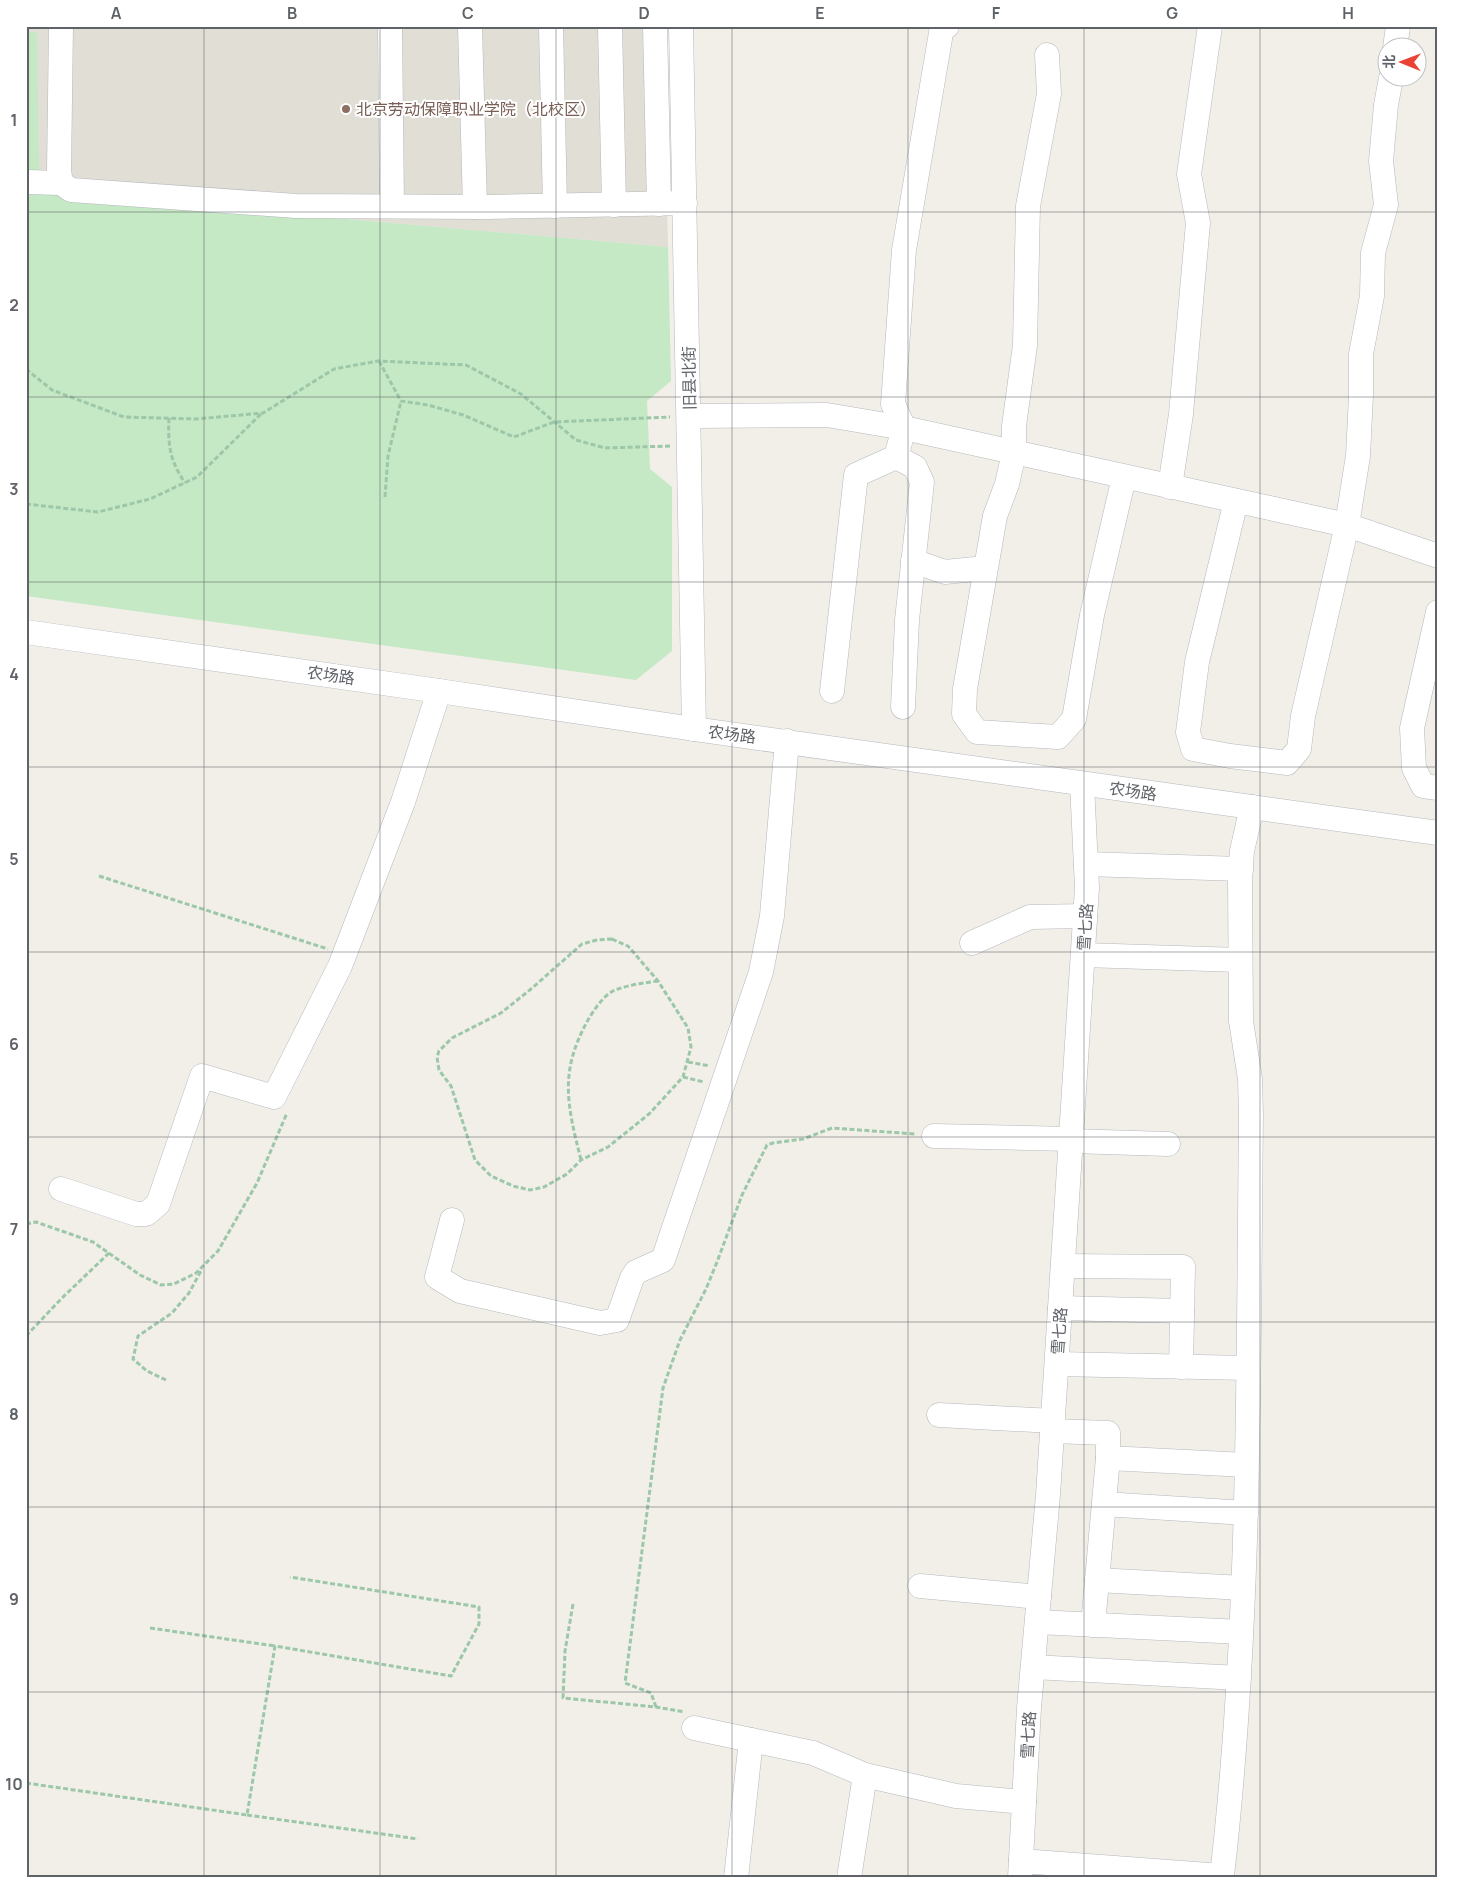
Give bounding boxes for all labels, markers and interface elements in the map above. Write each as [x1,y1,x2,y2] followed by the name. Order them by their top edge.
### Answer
[111,2,122,24] text: A
[287,2,297,24] text: B
[462,2,474,24] text: C
[638,2,650,24] text: D
[815,2,825,24] text: E
[992,2,1001,24] text: F
[1166,2,1178,24] text: G
[1342,2,1354,24] text: H
[1376,38,1426,88] north arrow
[1379,55,1398,69] text: 北
[356,98,596,120] place label: 北京劳动保障职业学院（北校区）
[340,103,352,115] marker: 北京劳动保障职业学院（北校区）
[10,109,18,131] text: 1
[9,294,19,316] text: 2
[677,346,701,410] street label: 旧县北街
[9,478,19,500] text: 3
[306,661,356,689] street label: 农场路
[9,663,19,685] text: 4
[707,720,757,748] street label: 农场路
[1108,777,1158,805] street label: 农场路
[9,848,19,870] text: 5
[1072,902,1098,952] street label: 雪七路
[9,1033,19,1055] text: 6
[10,1218,18,1240] text: 7
[1046,1306,1072,1356] street label: 雪七路
[9,1403,19,1425] text: 8
[9,1588,19,1610] text: 9
[1016,1710,1040,1760] street label: 雪七路
[5,1773,23,1795] text: 10

